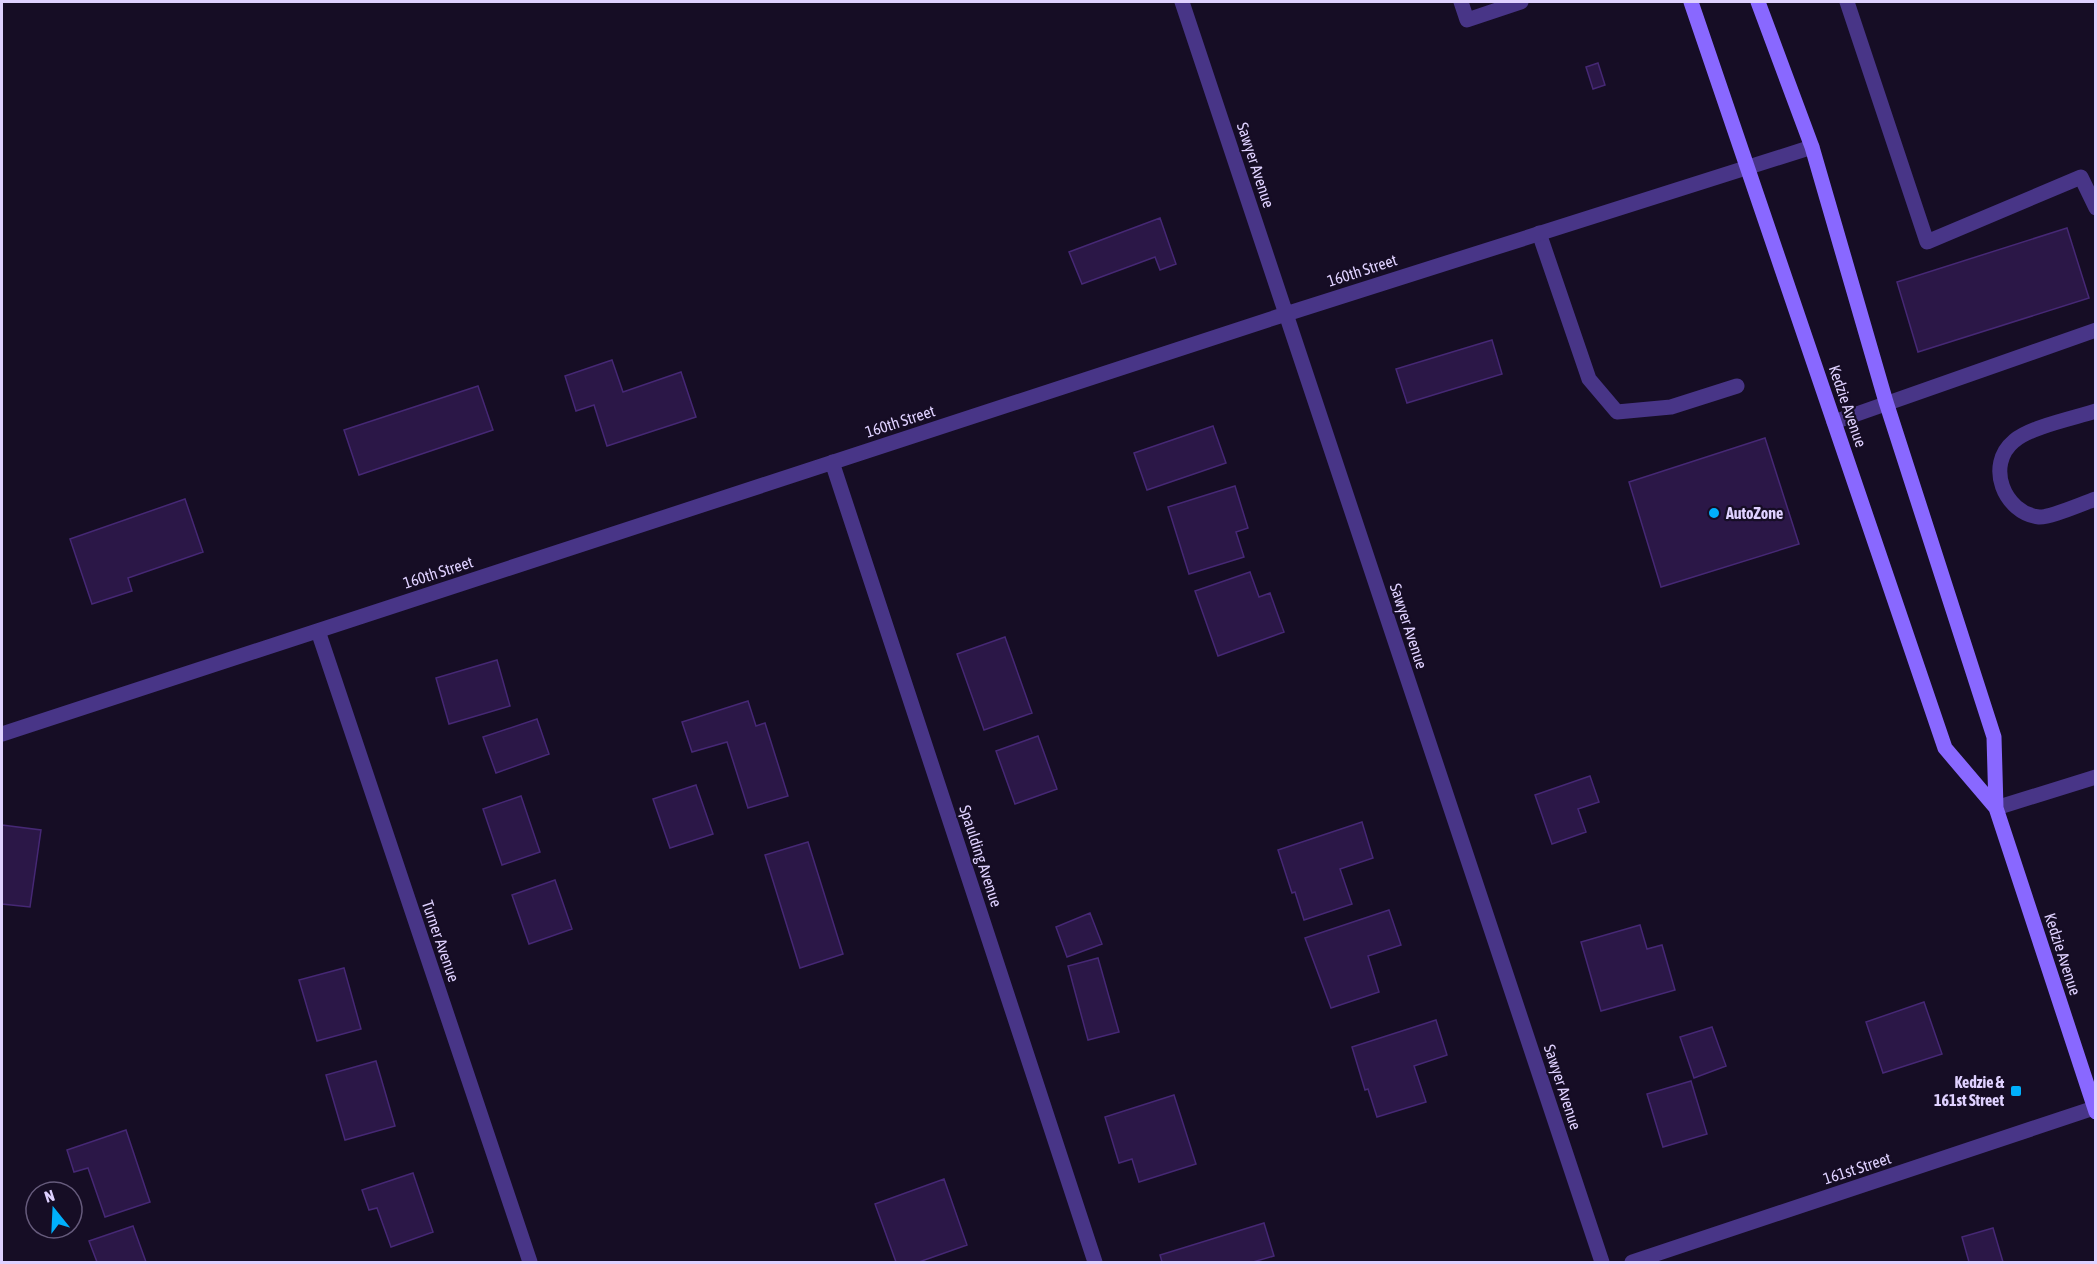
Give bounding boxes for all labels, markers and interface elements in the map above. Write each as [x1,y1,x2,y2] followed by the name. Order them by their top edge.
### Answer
[1233,120,1278,210] street label: Sawyer Avenue
[1325,250,1399,290] street label: 160th Street
[1826,363,1870,449] street label: Kedzie Avenue
[863,401,937,441] street label: 160th Street
[1725,504,1783,522] place label: AutoZone
[1707,506,1721,520] marker: AutoZone
[401,552,475,592] street label: 160th Street
[1386,581,1431,671] street label: Sawyer Avenue
[955,803,1006,909] street label: Spaulding Avenue
[419,898,463,984] street label: Turner Avenue
[2041,911,2085,997] street label: Kedzie Avenue
[1540,1042,1585,1132] street label: Sawyer Avenue
[1934,1073,2005,1109] place label: Kedzie & 161st Street
[2009,1084,2023,1098] marker: Kedzie & 161st Street
[1821,1148,1893,1187] street label: 161st Street
[24,1180,84,1240] north arrow
[42,1186,57,1206] text: N

